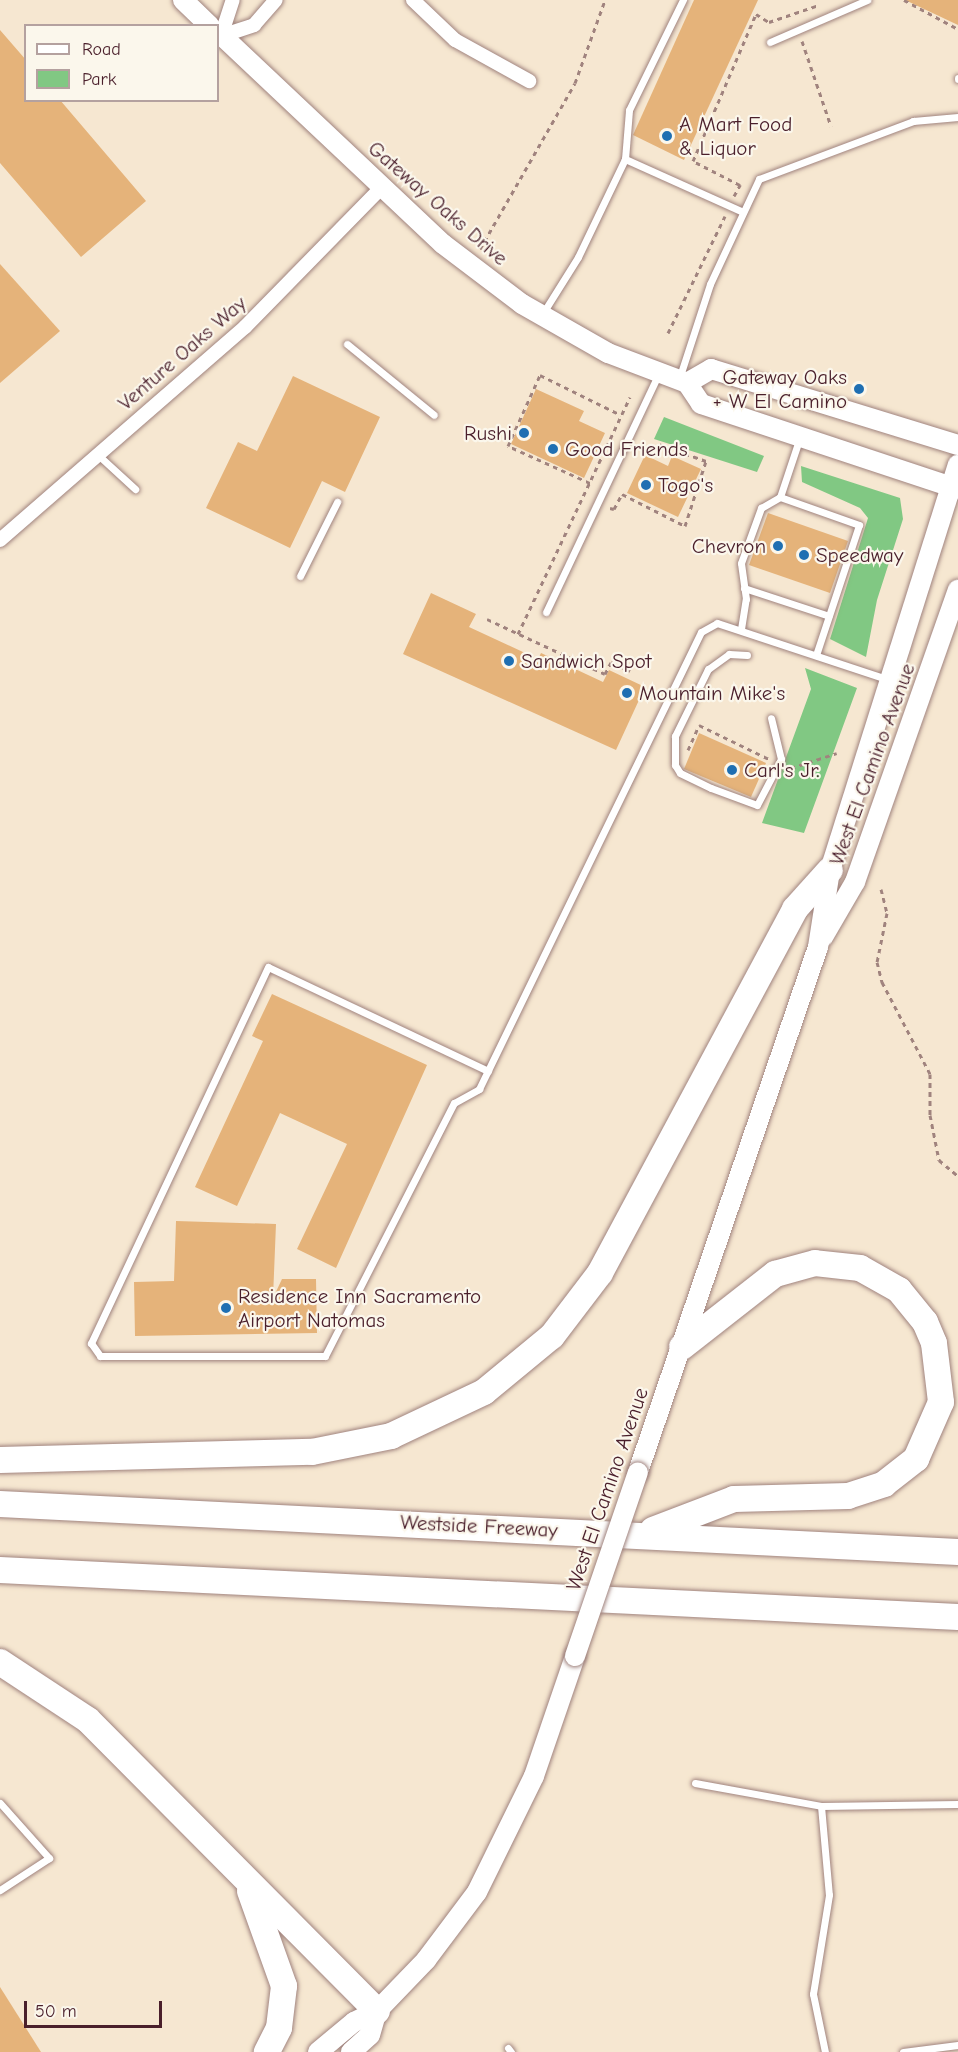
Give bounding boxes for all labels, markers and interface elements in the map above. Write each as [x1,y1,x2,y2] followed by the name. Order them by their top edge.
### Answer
[24,24,219,102] legend
[82,39,121,60] text: Road
[82,69,116,90] text: Park
[679,111,792,161] place label: A Mart Food & Liquor
[660,129,674,143] marker: A Mart Food & Liquor
[363,136,513,270] street label: Gateway Oaks Drive
[113,290,251,416] street label: Venture Oaks Way
[713,364,847,414] place label: Gateway Oaks + W El Camino
[852,382,866,396] marker: Gateway Oaks + W El Camino
[464,420,512,446] place label: Rushi
[517,426,531,440] marker: Rushi
[565,436,688,462] place label: Good Friends
[546,442,560,456] marker: Good Friends
[658,472,713,498] place label: Togo's
[639,478,653,492] marker: Togo's
[692,533,766,559] place label: Chevron
[771,539,785,553] marker: Chevron
[816,542,903,568] place label: Speedway
[797,548,811,562] marker: Speedway
[521,648,652,674] place label: Sandwich Spot
[502,654,516,668] marker: Sandwich Spot
[824,660,920,868] street label: West El Camino Avenue
[639,680,785,706] place label: Mountain Mike's
[620,686,634,700] marker: Mountain Mike's
[744,757,820,783] place label: Carl's Jr.
[725,763,739,777] marker: Carl's Jr.
[238,1283,481,1333] place label: Residence Inn Sacramento Airport Natomas
[219,1301,233,1315] marker: Residence Inn Sacramento Airport Natomas
[560,1384,654,1594] street label: West El Camino Avenue
[400,1509,558,1543] street label: Westside Freeway
[27,1989,165,2027] scale bar
[35,2001,77,2022] text: 50 m

